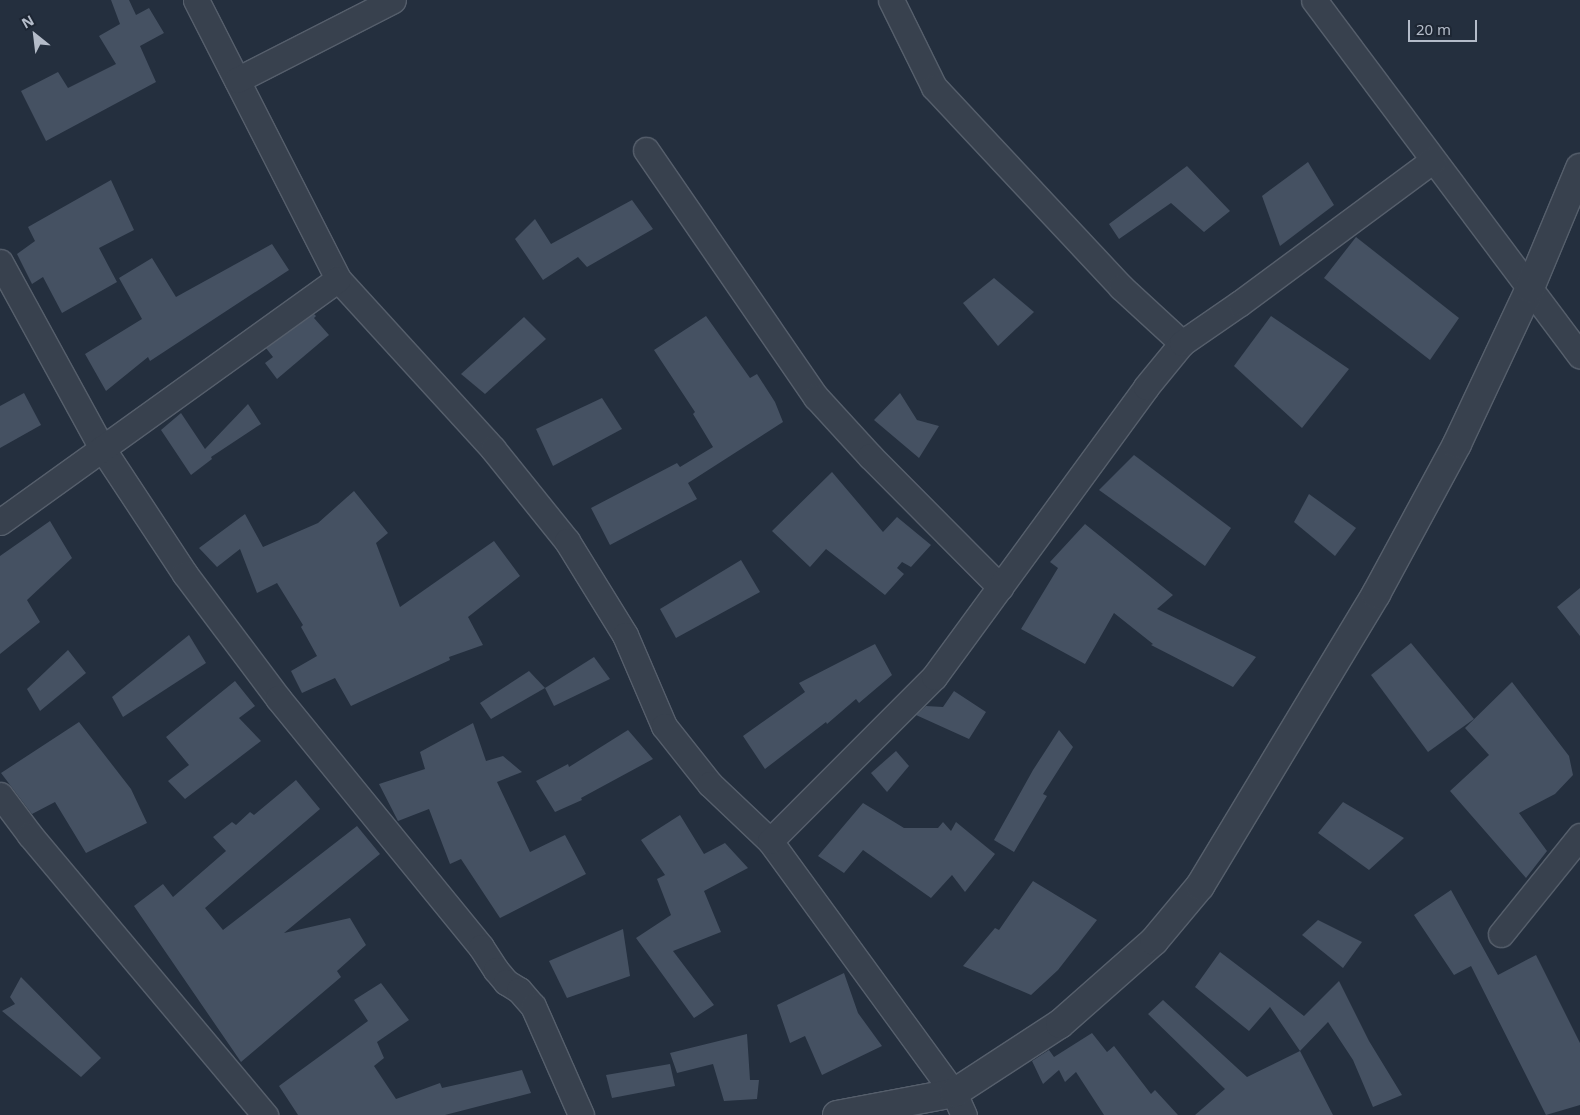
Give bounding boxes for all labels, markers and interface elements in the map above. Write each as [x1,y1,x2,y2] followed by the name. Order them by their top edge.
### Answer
[10,10,60,60] north arrow
[18,10,37,33] text: N
[1410,10,1479,42] scale bar
[1416,19,1451,39] text: 20 m

